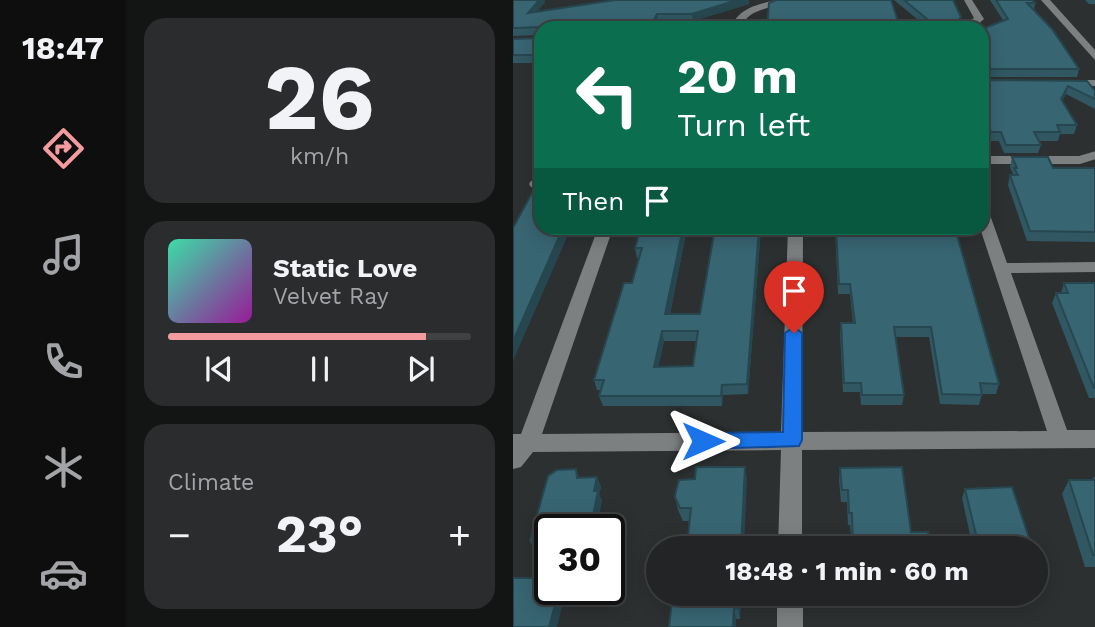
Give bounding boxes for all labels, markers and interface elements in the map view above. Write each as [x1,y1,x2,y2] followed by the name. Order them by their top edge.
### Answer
[22,29,104,67] text: 18:47
[264,44,375,151] text: 26
[677,47,798,105] text: 20 m
[562,49,653,140] icon: left
[677,106,810,144] text: Turn left
[39,124,88,173] icon: directions
[290,143,349,170] text: km/h
[638,182,676,220] icon: arrive
[562,186,624,216] text: Then
[39,230,88,279] icon: music
[273,253,417,283] text: Static Love
[764,261,824,333] pin
[775,272,813,310] icon: arrive
[273,283,389,310] text: Velvet Ray
[39,337,88,386] icon: phone
[200,350,238,388] icon: previous
[301,350,339,388] icon: pause
[402,350,440,388] icon: next
[666,404,740,478] position arrow
[39,443,88,492] icon: climate
[168,469,254,496] text: Climate
[276,504,363,565] text: 23°
[168,513,191,557] text: −
[448,513,471,557] text: +
[534,514,625,605] speed limit sign: 30
[39,549,88,598] icon: car
[725,556,969,586] text: 18:48 · 1 min · 60 m

